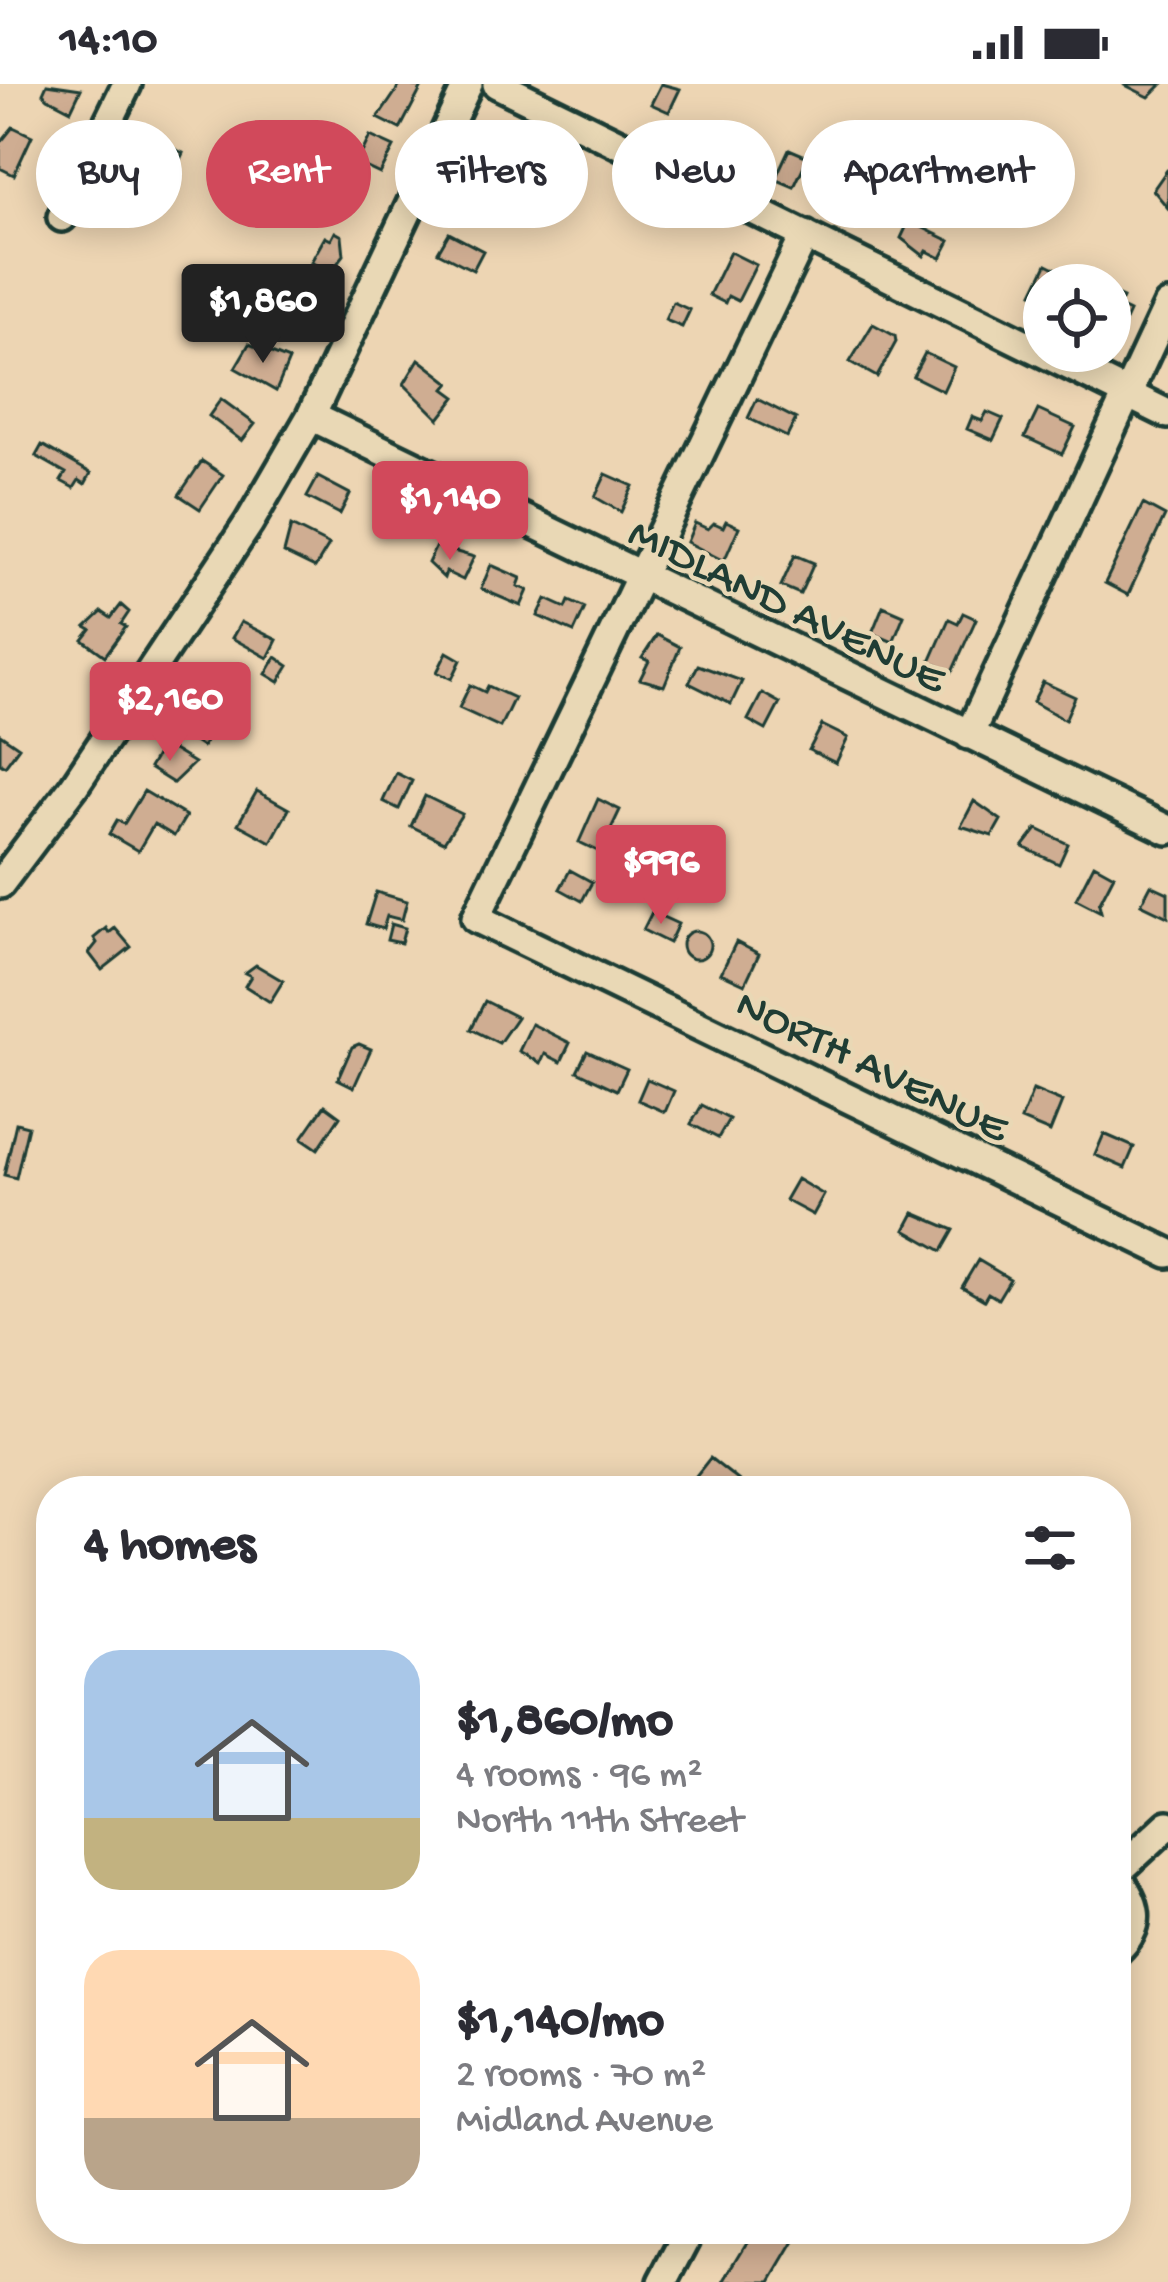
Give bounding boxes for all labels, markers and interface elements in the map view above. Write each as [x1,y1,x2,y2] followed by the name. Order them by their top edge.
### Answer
[60,16,157,69] text: 14:10
[36,120,182,228] chip: Buy
[206,120,371,228] chip: Rent
[395,120,588,228] chip: Filters
[612,120,777,228] chip: New
[801,120,1075,228] chip: Apartment
[165,264,361,366] pin: $1,860
[1023,264,1131,372] map controls
[1023,264,1131,372] button: locate
[209,280,317,326] text: $1,860
[352,461,548,563] pin: $1,140
[399,477,501,523] text: $1,140
[618,509,955,709] street label: MIDLAND AVENUE
[72,662,268,764] pin: $2,160
[117,678,223,724] text: $2,160
[590,825,732,927] pin: $996
[623,841,699,887] text: $996
[726,980,1017,1158] street label: NORTH AVENUE
[1017,1515,1083,1581] icon: filters
[84,1518,255,1578] text: 4 homes
[456,1694,673,1754] text: $1,860/mo
[180,1698,324,1842] icon: home
[456,1754,702,1800] text: 4 rooms · 96 m²
[456,1800,743,1846] text: North 11th Street
[456,1994,664,2054] text: $1,140/mo
[180,1998,324,2142] icon: home
[456,2054,706,2100] text: 2 rooms · 70 m²
[456,2100,713,2146] text: Midland Avenue

